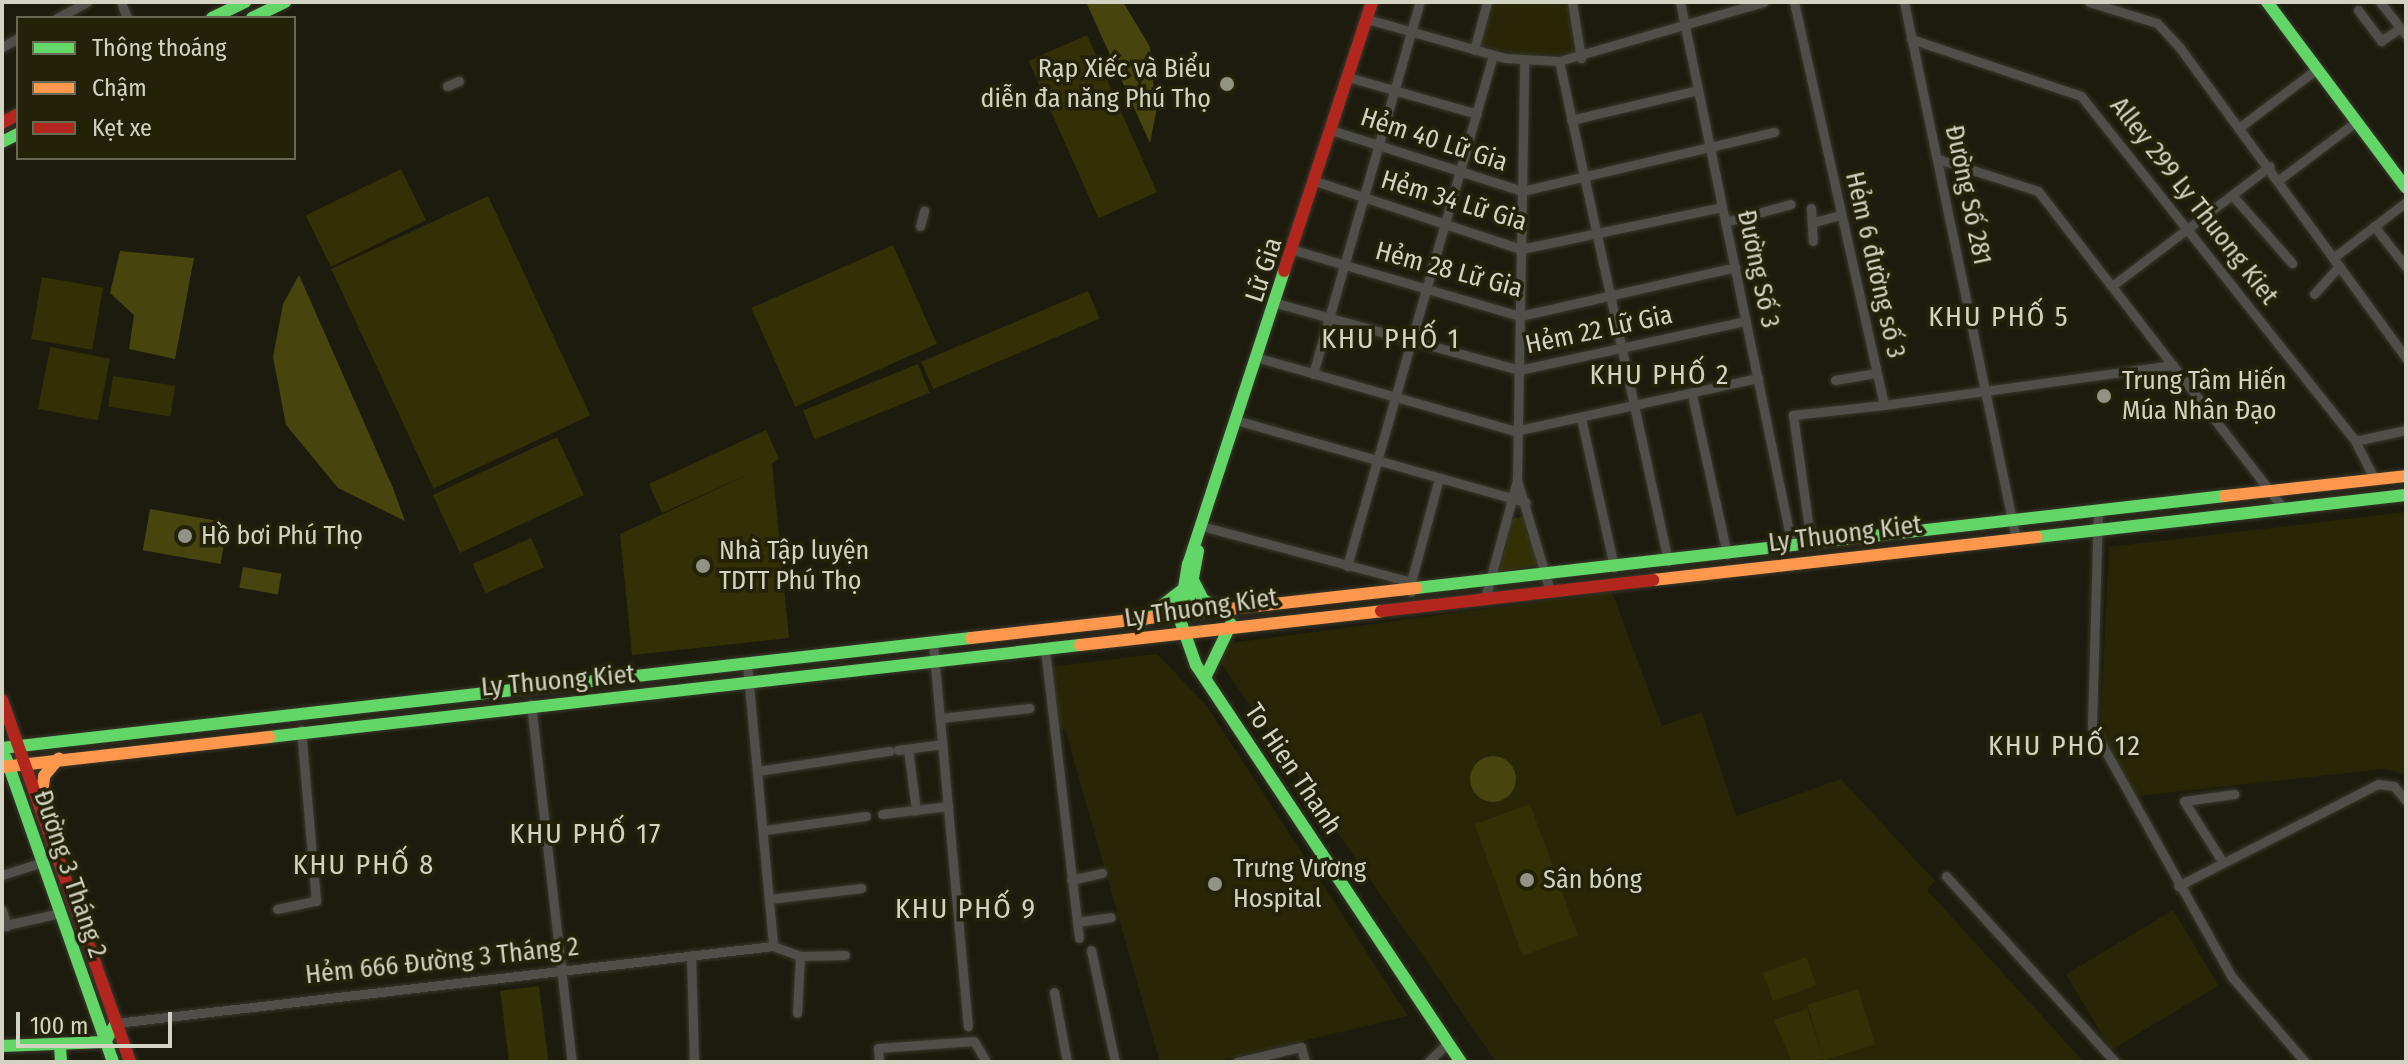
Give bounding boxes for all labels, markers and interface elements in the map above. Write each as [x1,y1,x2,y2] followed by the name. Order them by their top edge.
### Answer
[16,16,296,160] legend
[92,34,227,62] text: Thông thoáng
[981,53,1211,114] place label: Rạp Xiếc và Biểu diễn đa năng Phú Thọ
[92,74,147,102] text: Chậm
[1218,75,1236,93] marker: Rạp Xiếc và Biểu diễn đa năng Phú Thọ
[2103,91,2285,311] street label: Alley 299 Ly Thuong Kiet
[1357,102,1511,178] street label: Hẻm 40 Lữ Gia
[92,114,152,142] text: Kẹt xe
[1938,122,1998,268] street label: Đường Số 281
[1377,164,1531,238] street label: Hẻm 34 Lữ Gia
[1838,169,1912,361] street label: Hẻm 6 đường số 3
[1730,207,1786,331] street label: Đường Số 3
[1239,234,1289,306] street label: Lữ Gia
[1372,235,1526,305] street label: Hẻm 28 Lữ Gia
[1523,299,1675,361] street label: Hẻm 22 Lữ Gia
[1928,300,2070,334] district label: KHU PHỐ 5
[1321,322,1461,356] district label: KHU PHỐ 1
[1590,358,1730,392] district label: KHU PHỐ 2
[2122,365,2286,426] place label: Trung Tâm Hiến Múa Nhân Đạo
[2093,385,2115,407] marker: Trung Tâm Hiến Múa Nhân Đạo
[1767,509,1923,559] street label: Ly Thuong Kiet
[201,520,363,552] place label: Hồ bơi Phú Thọ
[176,527,194,545] marker: Hồ bơi Phú Thọ
[719,535,869,596] place label: Nhà Tập luyện TDTT Phú Thọ
[694,557,712,575] marker: Nhà Tập luyện TDTT Phú Thọ
[1122,582,1280,634] street label: Ly Thuong Kiet
[480,659,636,703] street label: Ly Thuong Kiet
[1238,698,1348,840] street label: To Hien Thanh
[1988,729,2142,763] district label: KHU PHỐ 12
[27,786,113,962] street label: Đường 3 Tháng 2
[510,817,662,851] district label: KHU PHỐ 17
[293,848,435,882] district label: KHU PHỐ 8
[1233,853,1366,914] place label: Trưng Vương Hospital
[1543,864,1642,896] place label: Sân bóng
[1518,871,1536,889] marker: Sân bóng
[1204,873,1226,895] marker: Trưng Vương Hospital
[895,892,1037,926] district label: KHU PHỐ 9
[304,931,580,991] street label: Hẻm 666 Đường 3 Tháng 2
[20,996,176,1046] scale bar
[30,1012,88,1040] text: 100 m

